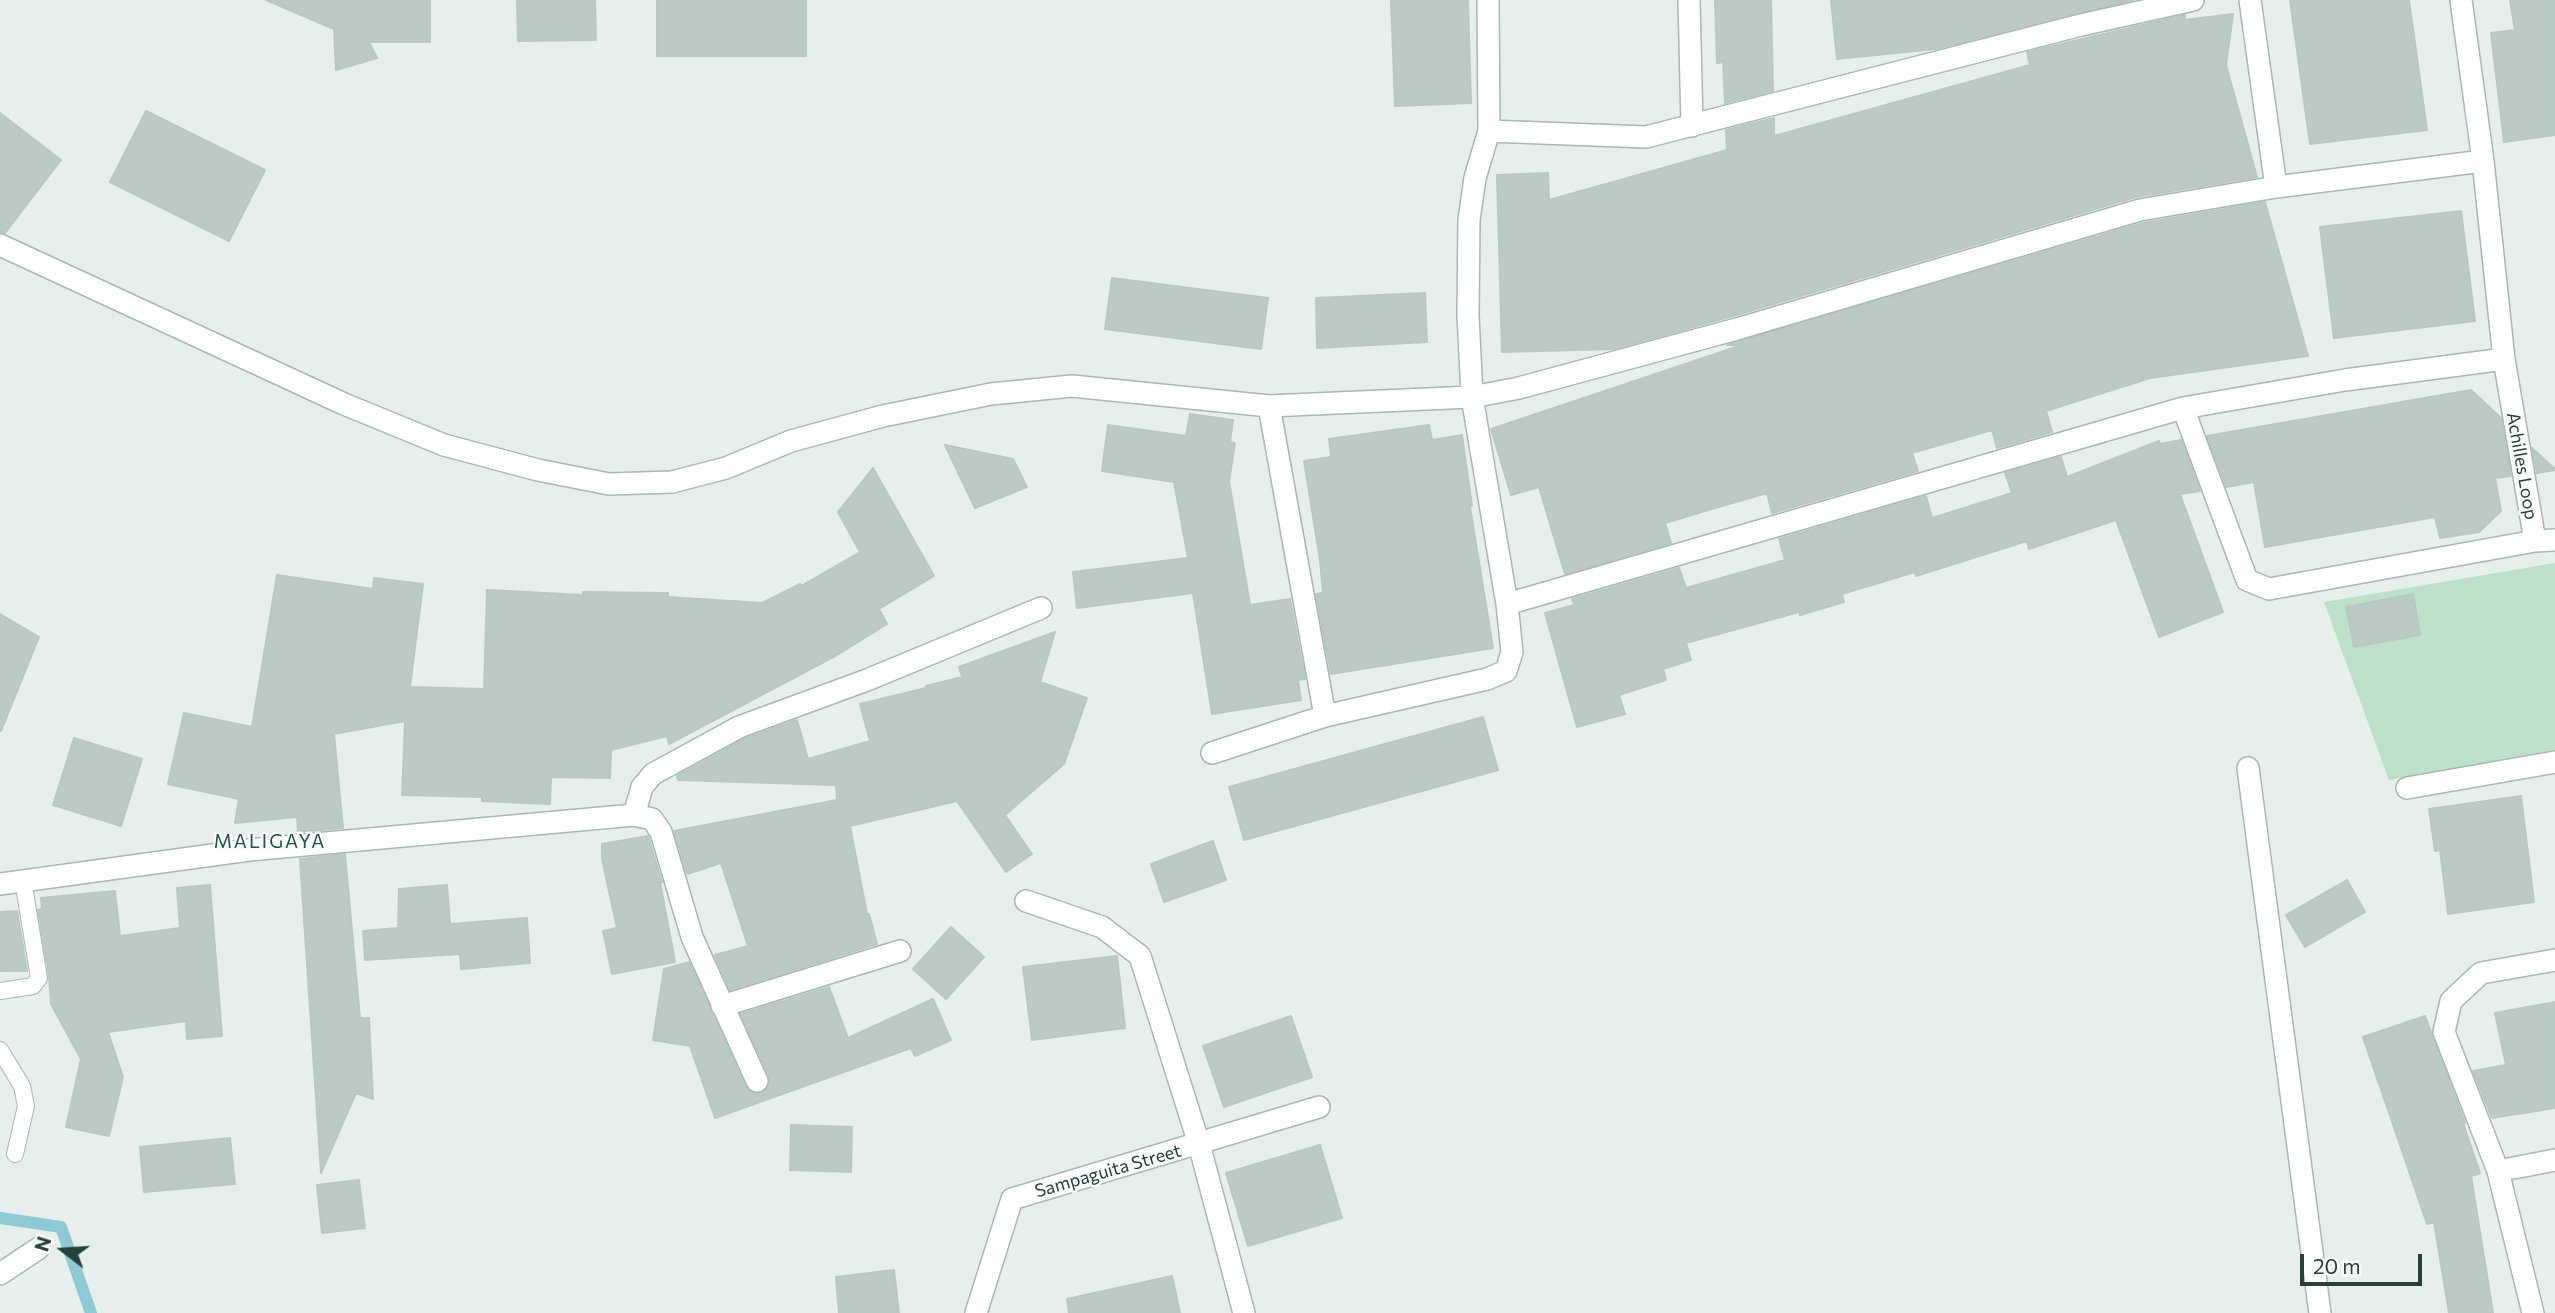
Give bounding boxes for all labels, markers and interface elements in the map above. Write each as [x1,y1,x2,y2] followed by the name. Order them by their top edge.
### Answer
[2502,411,2542,521] street label: Achilles Loop
[215,831,325,853] district label: MALIGAYA
[1032,1140,1184,1202] street label: Sampaguita Street
[28,1215,98,1285] north arrow
[29,1234,56,1254] text: N
[2303,1240,2426,1284] scale bar
[2313,1253,2361,1278] text: 20 m

